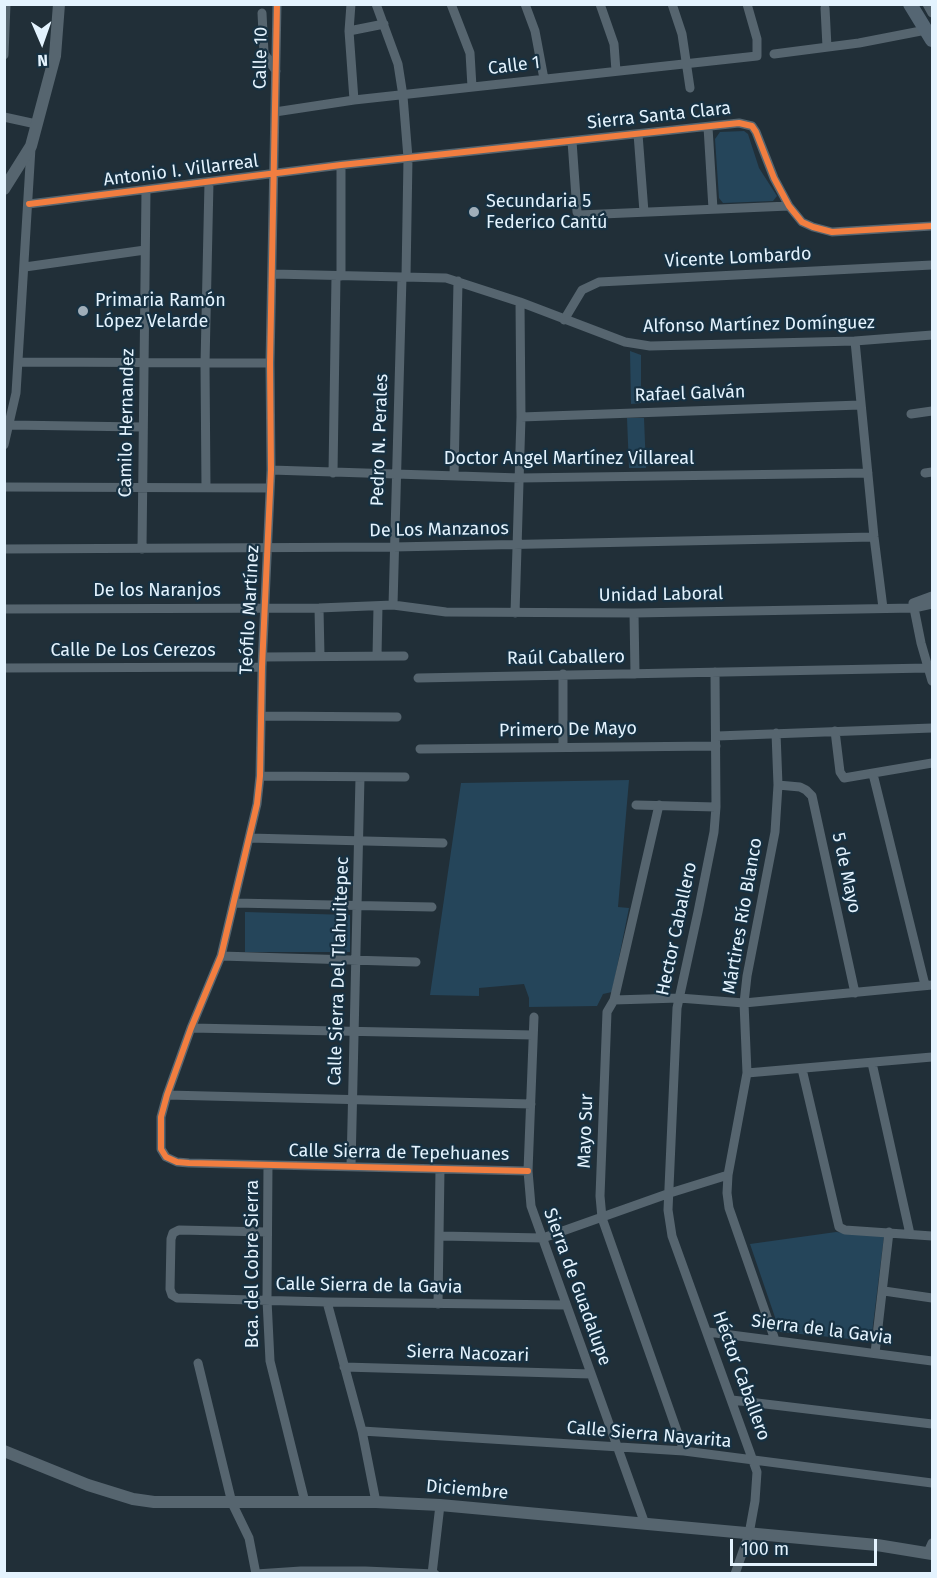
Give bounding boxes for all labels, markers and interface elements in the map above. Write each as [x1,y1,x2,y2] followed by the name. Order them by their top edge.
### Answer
[12,12,72,72] north arrow
[250,27,272,89] street label: Calle 10
[37,51,48,70] text: N
[487,52,541,80] street label: Calle 1
[586,98,732,134] street label: Sierra Santa Clara
[102,151,260,191] street label: Antonio I. Villarreal
[486,191,607,234] place label: Secundaria 5 Federico Cantú
[467,205,481,219] marker: Secundaria 5 Federico Cantú
[664,243,812,273] street label: Vicente Lombardo
[95,290,226,332] place label: Primaria Ramón López Velarde
[76,304,90,318] marker: Primaria Ramón López Velarde
[643,312,875,338] street label: Alfonso Martínez Domínguez
[115,348,139,498] street label: Camilo Hernandez
[367,373,393,507] street label: Pedro N. Perales
[634,381,746,407] street label: Rafael Galván
[444,448,694,470] street label: Doctor Angel Martínez Villareal
[369,518,509,542] street label: De Los Manzanos
[236,545,264,675] street label: Teófilo Martínez
[93,580,221,602] street label: De los Naranjos
[599,583,723,607] street label: Unidad Laboral
[50,640,216,662] street label: Calle De Los Cerezos
[507,646,625,670] street label: Raúl Caballero
[499,718,637,742] street label: Primero De Mayo
[827,831,865,915] street label: 5 de Mayo
[719,836,767,996] street label: Mártires Río Blanco
[324,856,354,1086] street label: Calle Sierra Del Tlahuiltepec
[652,860,702,998] street label: Hector Caballero
[574,1093,598,1169] street label: Mayo Sur
[289,1140,509,1166] street label: Calle Sierra de Tepehuanes
[242,1180,264,1348] street label: Bca. del Cobre Sierra
[538,1205,616,1369] street label: Sierra de Guadalupe
[275,1274,463,1298] street label: Calle Sierra de la Gavia
[708,1308,774,1444] street label: Héctor Caballero
[750,1311,894,1349] street label: Sierra de la Gavia
[406,1341,530,1367] street label: Sierra Nacozari
[566,1417,732,1453] street label: Calle Sierra Nayarita
[425,1476,509,1504] street label: Diciembre
[733,1527,880,1565] scale bar
[741,1538,789,1560] text: 100 m

